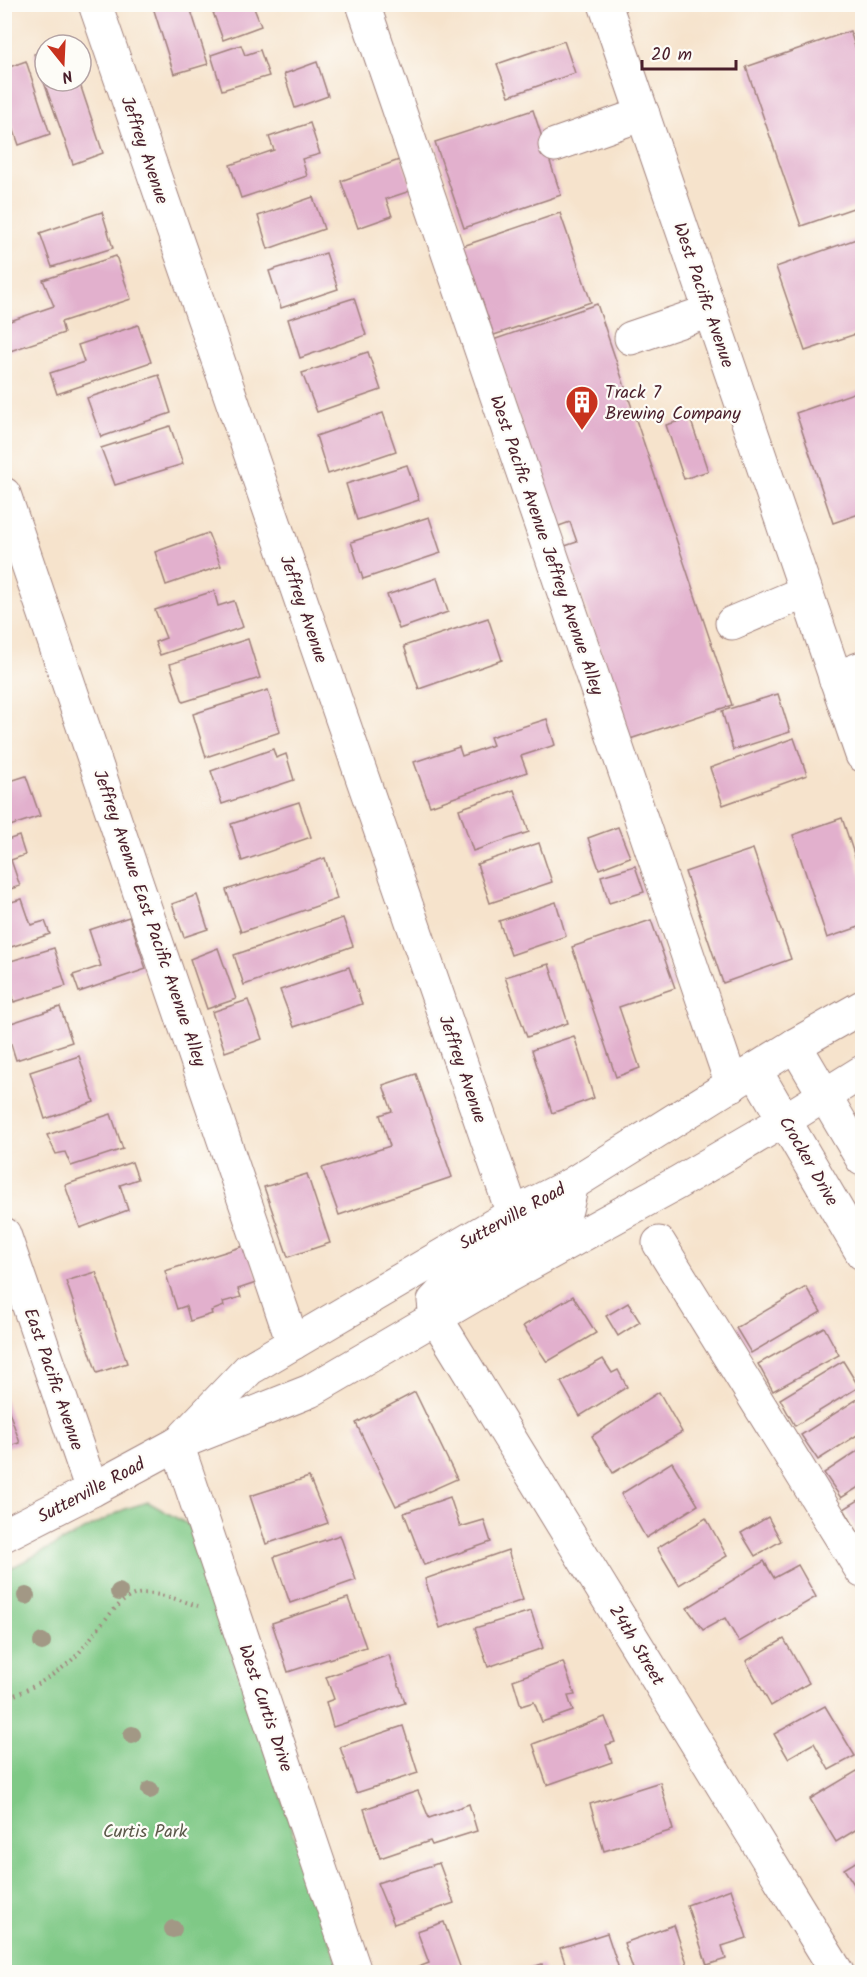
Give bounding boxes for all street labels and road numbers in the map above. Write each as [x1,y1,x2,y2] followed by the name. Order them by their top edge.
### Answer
[112,92,176,209] street label: Jeffrey Avenue
[664,219,741,372] street label: West Pacific Avenue
[480,391,611,700] street label: West Pacific Avenue Jeffrey Avenue Alley
[271,551,335,668] street label: Jeffrey Avenue
[84,766,213,1072] street label: Jeffrey Avenue East Pacific Avenue Alley
[430,1011,494,1128] street label: Jeffrey Avenue
[770,1111,845,1212] street label: Crocker Drive
[454,1175,572,1259] street label: Sutterville Road
[15,1304,91,1455] street label: East Pacific Avenue
[33,1450,152,1532] street label: Sutterville Road
[600,1600,672,1693] street label: 24th Street
[229,1641,300,1776] street label: West Curtis Drive

